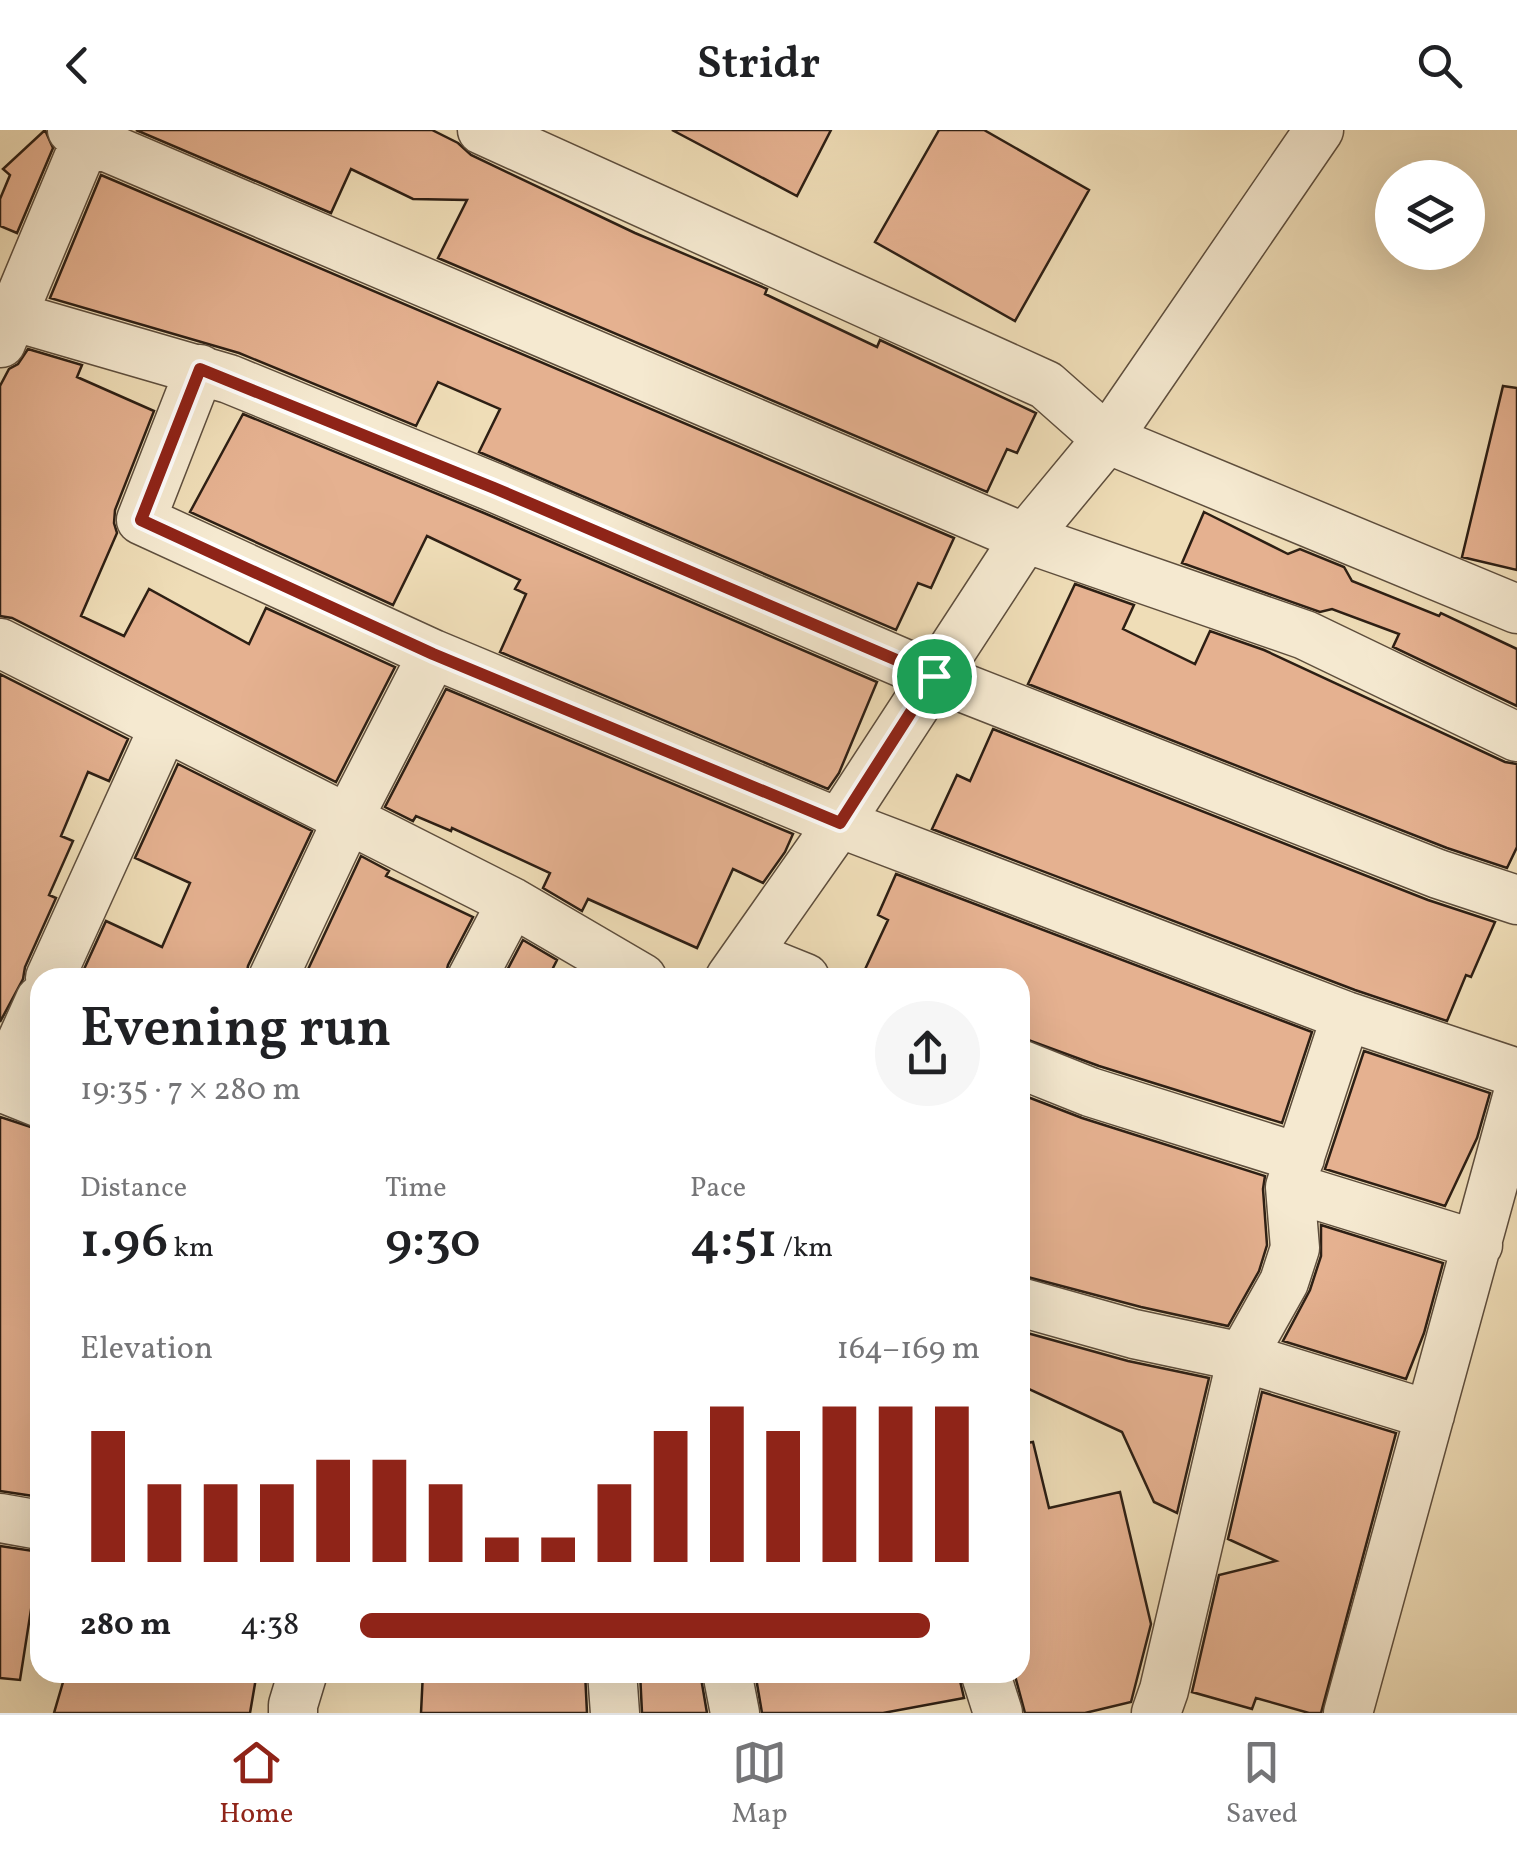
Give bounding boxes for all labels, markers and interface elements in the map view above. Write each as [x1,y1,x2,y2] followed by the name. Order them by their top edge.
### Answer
[697,34,820,97] text: Stridr
[50,38,105,93] icon: back
[1412,38,1467,93] icon: search
[1375,160,1485,270] map controls
[1375,160,1485,270] button: layers
[892,634,977,719] pin
[907,649,962,704] icon: arrive
[80,993,392,1069] text: Evening run
[875,1001,980,1106] button: share
[80,1069,301,1113] text: 19:35 · 7 × 280 m
[80,1169,187,1208] text: Distance
[385,1169,446,1208] text: Time
[690,1169,746,1208] text: Pace
[80,1208,168,1278] text: 1.96
[385,1208,480,1278] text: 9:30
[690,1208,777,1278] text: 4:51
[168,1229,214,1268] text: km
[777,1229,833,1268] text: /km
[80,1328,213,1372] text: Elevation
[836,1328,980,1372] text: 164–169 m
[80,1604,171,1648] text: 280 m
[240,1604,299,1648] text: 4:38
[219,1735,293,1834] tab: Home
[731,1735,787,1834] tab: Map
[1226,1735,1298,1834] tab: Saved

